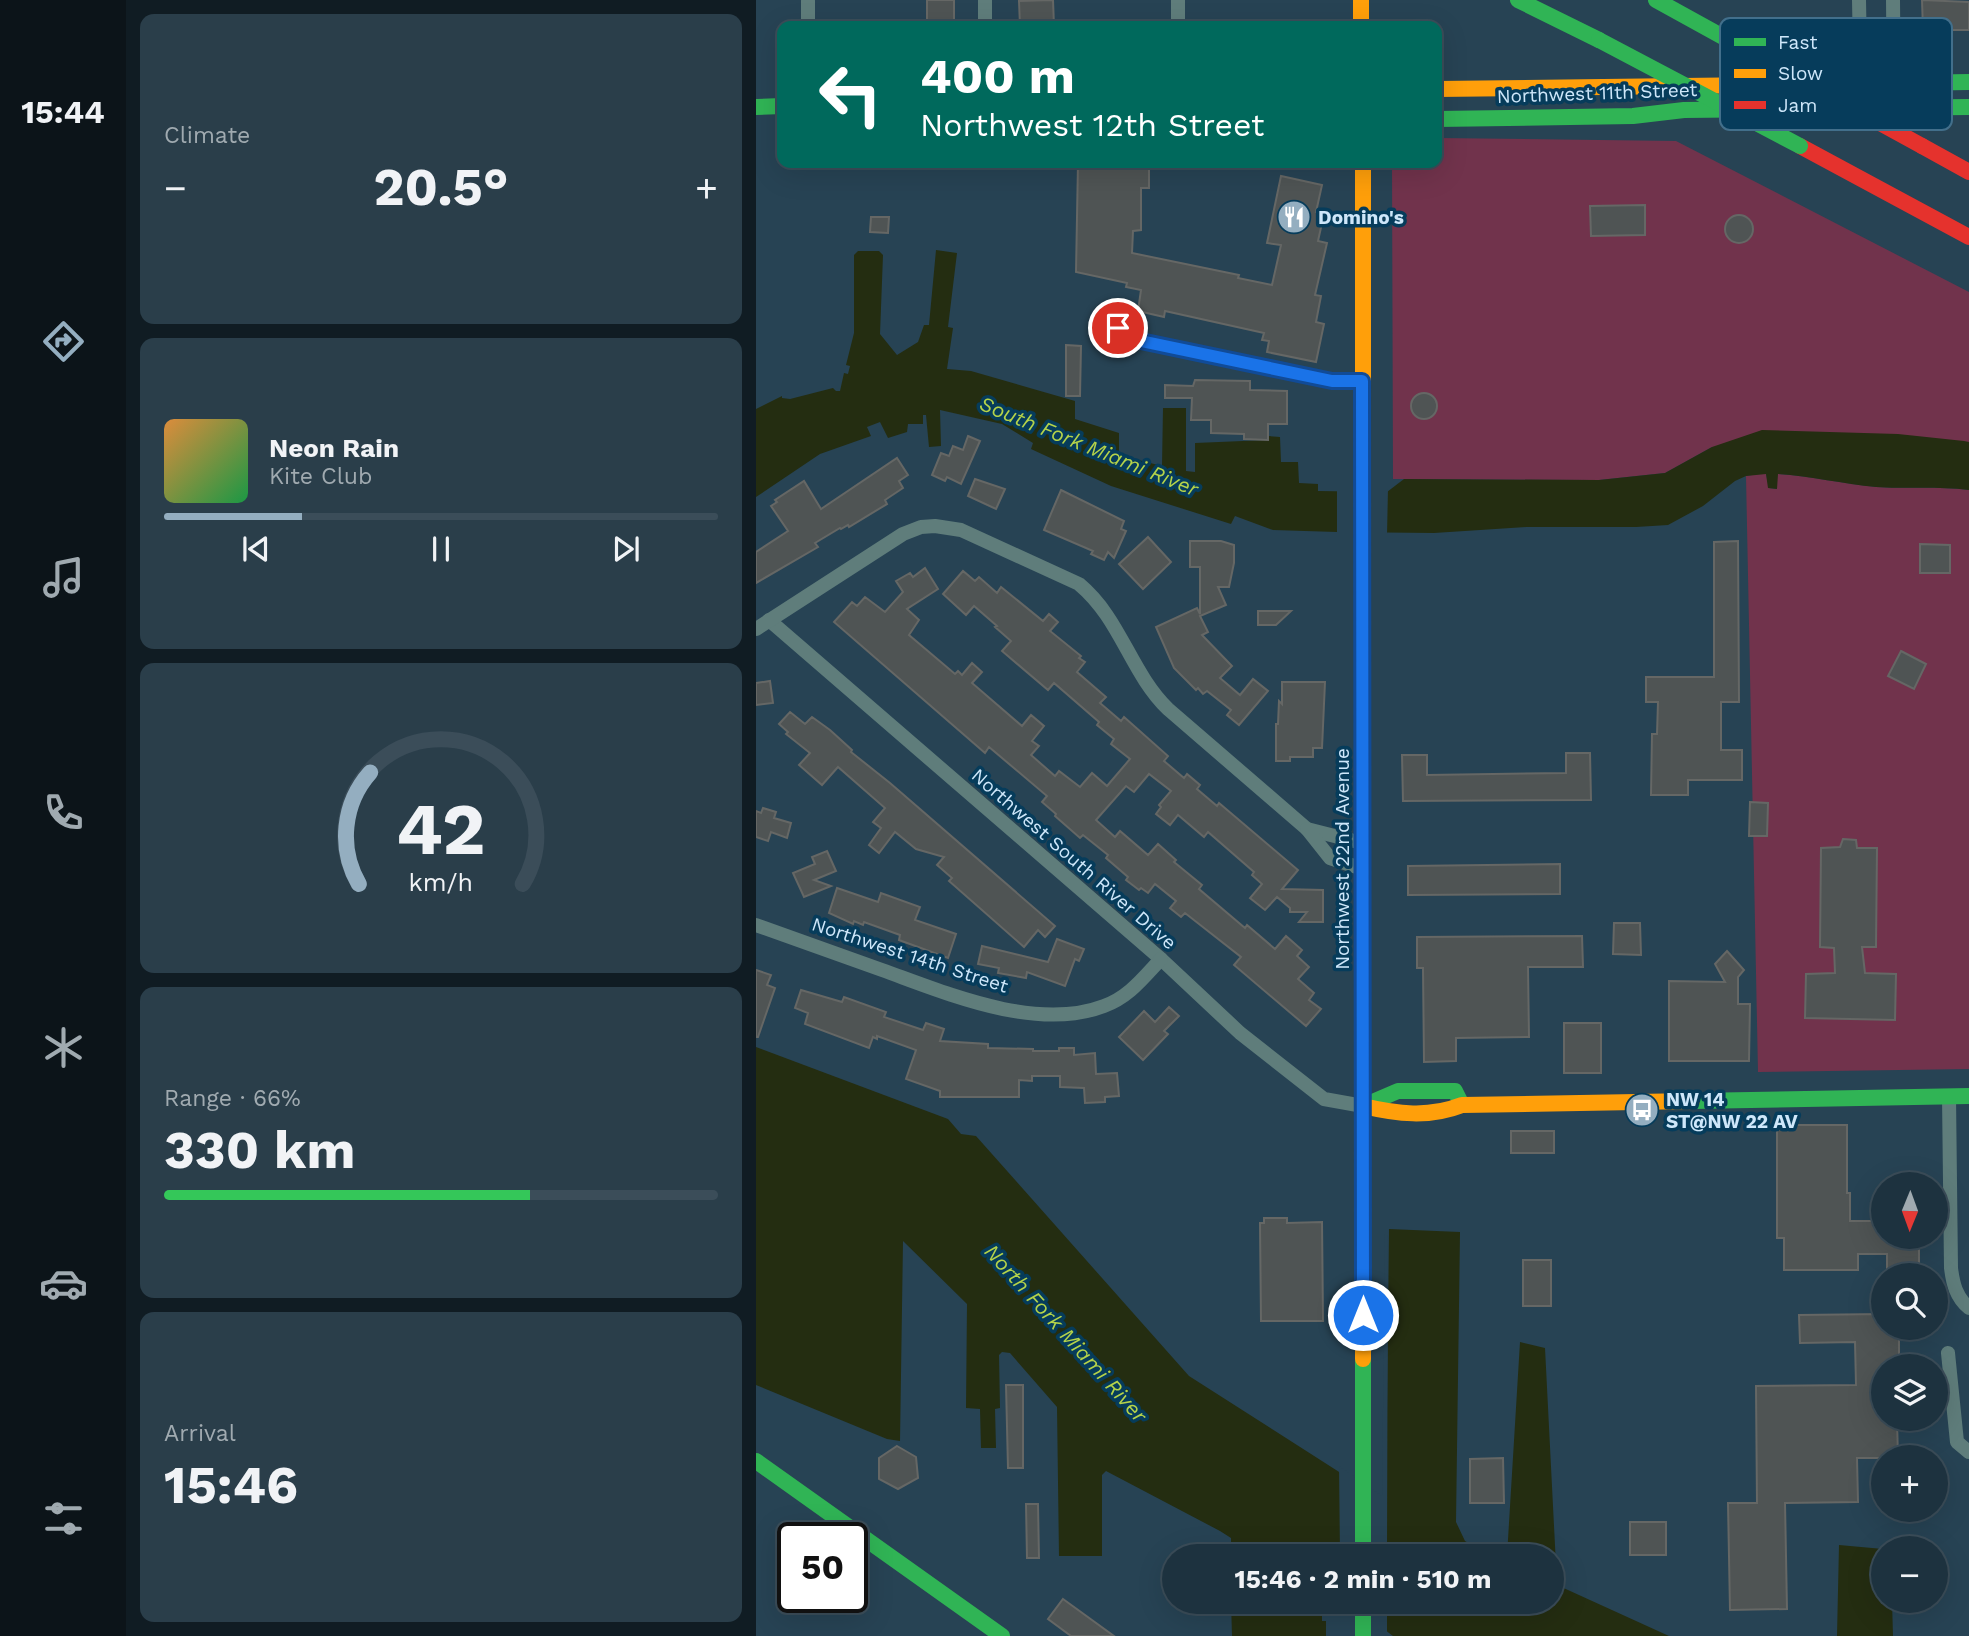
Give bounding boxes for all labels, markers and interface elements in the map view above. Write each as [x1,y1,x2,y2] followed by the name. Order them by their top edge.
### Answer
[1720,18,1952,130] legend
[1778,31,1817,54] text: Fast
[920,47,1075,105] text: 400 m
[805,49,896,140] icon: left
[1778,62,1823,85] text: Slow
[1496,78,1698,108] street label: Northwest 11th Street
[21,93,105,131] text: 15:44
[1778,94,1817,117] text: Jam
[920,106,1264,144] text: Northwest 12th Street
[164,122,250,149] text: Climate
[373,157,509,218] text: 20.5°
[164,166,187,210] text: −
[695,166,718,210] text: +
[1275,198,1313,236] restaurant icon: Domino's
[1318,206,1404,229] place label: Domino's
[1088,298,1148,358] pin
[1099,309,1137,347] icon: arrive
[39,317,88,366] icon: directions
[976,391,1203,502] water label: South Fork Miami River
[269,433,399,463] text: Neon Rain
[269,463,372,490] text: Kite Club
[237,530,275,568] icon: previous
[422,530,460,568] icon: pause
[607,530,645,568] icon: next
[39,553,88,602] icon: music
[1331,748,1354,970] street label: Northwest 22nd Avenue
[967,764,1181,954] street label: Northwest South River Drive
[396,786,486,872] text: 42
[39,788,88,837] icon: phone
[409,868,473,897] text: km/h
[809,912,1011,998] street label: Northwest 14th Street
[39,1023,88,1072] icon: climate
[164,1085,301,1112] text: Range · 66%
[1666,1088,1798,1133] place label: NW 14 ST@NW 22 AV
[1623,1091,1661,1129] bus stop icon: NW 14 ST@NW 22 AV
[164,1120,355,1181] text: 330 km
[1871,1172,1948,1250] north arrow
[1871,1172,1948,1613] map controls
[980,1239,1153,1428] water label: North Fork Miami River
[39,1259,88,1308] icon: car
[1871,1263,1948,1340] button: search
[1326,1278,1400,1352] position arrow
[1871,1354,1948,1431] button: layers
[164,1420,236,1447] text: Arrival
[1871,1445,1948,1522] button: +
[164,1455,298,1516] text: 15:46
[39,1494,88,1543] icon: filters
[777,1522,868,1613] speed limit sign: 50
[1871,1536,1948,1613] button: −
[1234,1564,1492,1594] text: 15:46 · 2 min · 510 m

